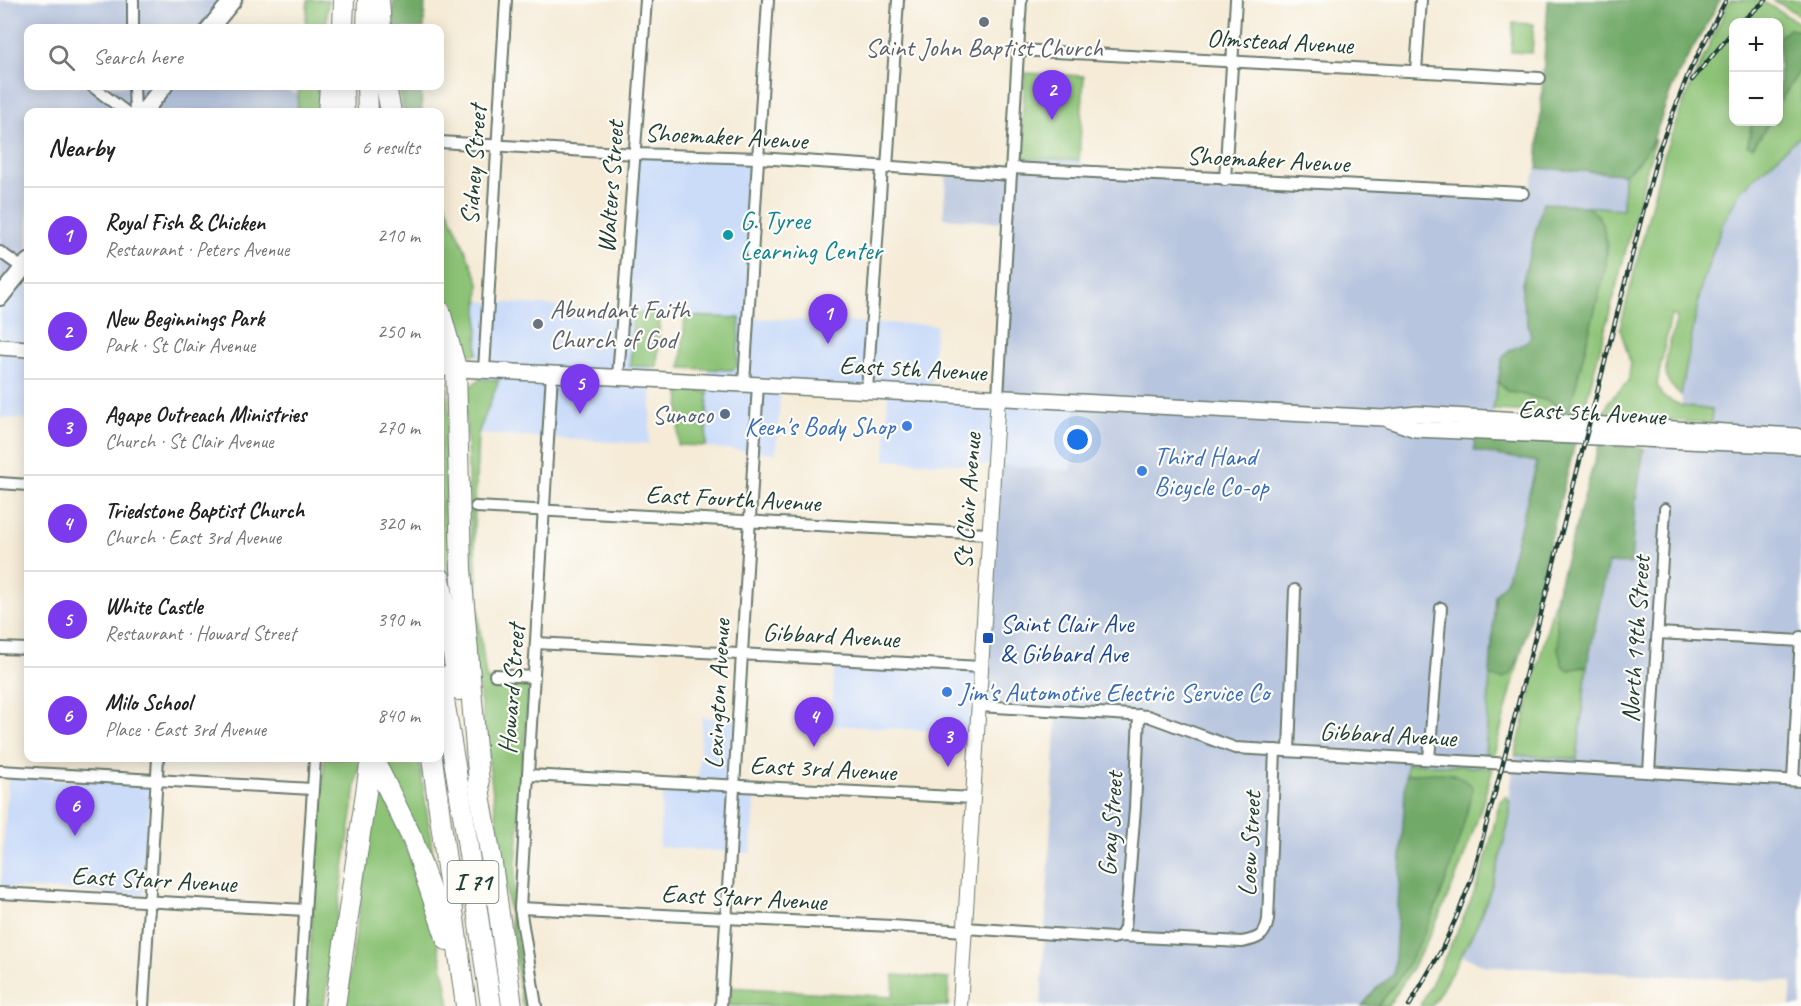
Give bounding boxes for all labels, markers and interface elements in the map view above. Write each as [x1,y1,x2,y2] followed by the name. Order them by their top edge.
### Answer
[977,15,991,29] marker: Saint John Baptist Church
[1729,18,1783,126] map controls
[1729,18,1783,72] button: +
[1206,21,1355,62] street label: Olmstead Avenue
[24,24,444,90] search box
[865,31,1104,64] place label: Saint John Baptist Church
[45,41,78,74] icon: search
[93,43,183,71] text: Search here
[1032,70,1072,120] pin: 2
[1729,72,1783,126] button: −
[453,101,494,226] street label: Sidney Street
[644,116,811,157] street label: Shoemaker Avenue
[589,118,632,254] street label: Walters Street
[48,131,113,164] text: Nearby
[361,135,420,160] text: 6 results
[1186,139,1353,180] street label: Shoemaker Avenue
[740,204,885,267] place label: G. Tyree Learning Center
[105,209,265,237] text: Royal Fish & Chicken
[63,223,72,248] text: 1
[377,223,420,248] text: 210 m
[721,228,735,242] marker: G. Tyree Learning Center
[105,237,289,262] text: Restaurant · Peters Avenue
[550,293,692,356] place label: Abundant Faith Church of God
[808,294,848,344] pin: 1
[105,305,264,333] text: New Beginnings Park
[531,317,545,331] marker: Abundant Faith Church of God
[63,319,72,344] text: 2
[377,319,420,344] text: 250 m
[105,333,255,358] text: Park · St Clair Avenue
[839,348,989,389] street label: East 5th Avenue
[560,364,600,414] pin: 5
[1518,392,1668,433] street label: East 5th Avenue
[652,398,715,431] place label: Sunoco
[105,401,306,429] text: Agape Outreach Ministries
[718,407,732,421] marker: Sunoco
[745,410,897,443] place label: Keen's Body Shop
[63,415,72,440] text: 3
[377,415,420,440] text: 270 m
[900,419,914,433] marker: Keen's Body Shop
[1063,425,1092,454] your location
[105,429,274,454] text: Church · St Clair Avenue
[946,430,989,570] street label: St Clair Avenue
[1154,440,1270,503] place label: Third Hand Bicycle Co-op
[1135,464,1149,478] marker: Third Hand Bicycle Co-op
[645,477,823,520] street label: East Fourth Avenue
[105,497,304,525] text: Triedstone Baptist Church
[63,511,72,536] text: 4
[377,511,420,536] text: 320 m
[105,525,281,550] text: Church · East 3rd Avenue
[1613,552,1658,723] street label: North 19th Street
[105,593,202,621] text: White Castle
[63,607,72,632] text: 5
[377,607,420,632] text: 390 m
[1000,607,1135,670] place label: Saint Clair Ave & Gibbard Ave
[762,615,902,656] street label: Gibbard Avenue
[697,617,738,770] street label: Lexington Avenue
[491,620,533,755] street label: Howard Street
[105,621,296,646] text: Restaurant · Howard Street
[981,631,995,645] marker: Saint Clair Ave & Gibbard Ave
[957,676,1272,709] place label: Jim's Automotive Electric Service Co
[940,685,954,699] marker: Jim's Automotive Electric Service Co
[105,689,192,717] text: Milo School
[794,698,834,747] pin: 4
[63,703,72,728] text: 6
[377,703,420,728] text: 840 m
[1319,714,1459,755] street label: Gibbard Avenue
[105,717,266,742] text: Place · East 3rd Avenue
[928,718,968,767] pin: 3
[749,748,898,789] street label: East 3rd Avenue
[1090,768,1131,877] street label: Gray Street
[56,786,94,836] pin: 6
[1230,789,1269,897] street label: Loew Street
[71,859,239,900] street label: East Starr Avenue
[448,861,498,903] road number: I 71
[661,877,829,918] street label: East Starr Avenue

